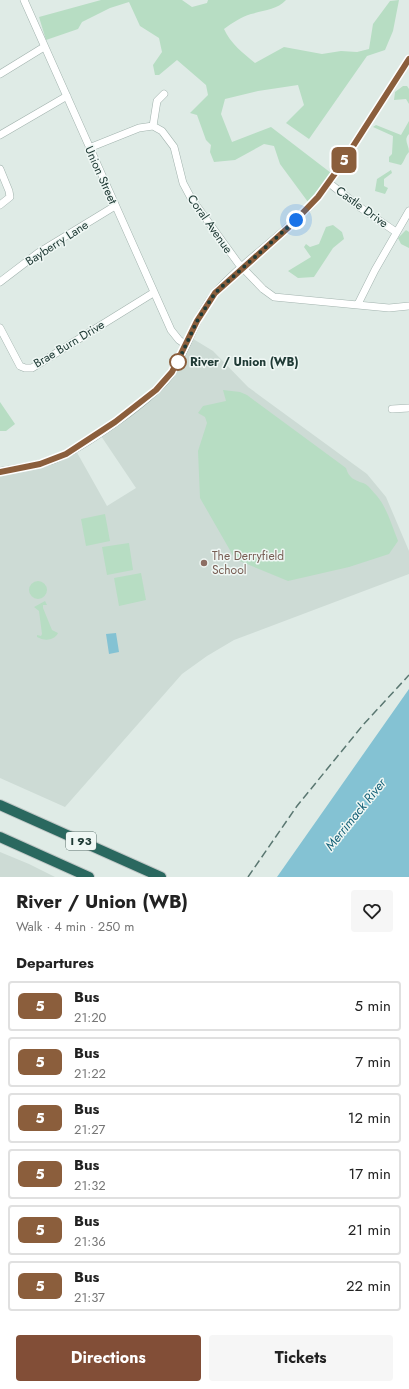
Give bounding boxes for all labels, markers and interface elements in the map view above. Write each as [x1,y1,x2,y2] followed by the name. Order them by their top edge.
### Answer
[80,143,122,207] street label: Union Street
[331,147,357,173] line badge: 5
[339,150,349,170] text: 5
[332,182,392,232] street label: Castle Drive
[183,191,237,257] street label: Coral Avenue
[286,210,306,230] your location
[22,216,92,270] street label: Bayberry Lane
[30,316,108,372] street label: Brae Burn Drive
[169,353,187,371] marker: River / Union (WB)
[190,353,299,371] place label: River / Union (WB)
[212,547,284,579] place label: The Derryfield School
[199,558,209,568] marker: The Derryfield School
[320,774,391,854] water label: Merrimack River
[66,832,96,850] road number: I 93
[16,888,188,915] text: River / Union (WB)
[351,890,393,932] button: heart
[16,917,134,936] text: Walk · 4 min · 250 m
[16,952,94,974] text: Departures
[74,986,99,1008] text: Bus
[355,995,391,1017] text: 5 min
[35,996,45,1016] text: 5
[74,1008,106,1027] text: 21:20
[74,1042,99,1064] text: Bus
[355,1051,391,1073] text: 7 min
[35,1052,45,1072] text: 5
[74,1064,106,1083] text: 21:22
[74,1098,99,1120] text: Bus
[348,1107,391,1129] text: 12 min
[35,1108,45,1128] text: 5
[74,1120,105,1139] text: 21:27
[74,1154,99,1176] text: Bus
[348,1163,391,1185] text: 17 min
[35,1164,45,1184] text: 5
[74,1176,106,1195] text: 21:32
[74,1210,99,1232] text: Bus
[348,1219,391,1241] text: 21 min
[35,1220,45,1240] text: 5
[74,1232,106,1251] text: 21:36
[74,1266,99,1288] text: Bus
[346,1275,391,1297] text: 22 min
[35,1276,45,1296] text: 5
[74,1288,105,1307] text: 21:37
[16,1335,201,1381] button: Directions
[209,1335,393,1381] button: Tickets

